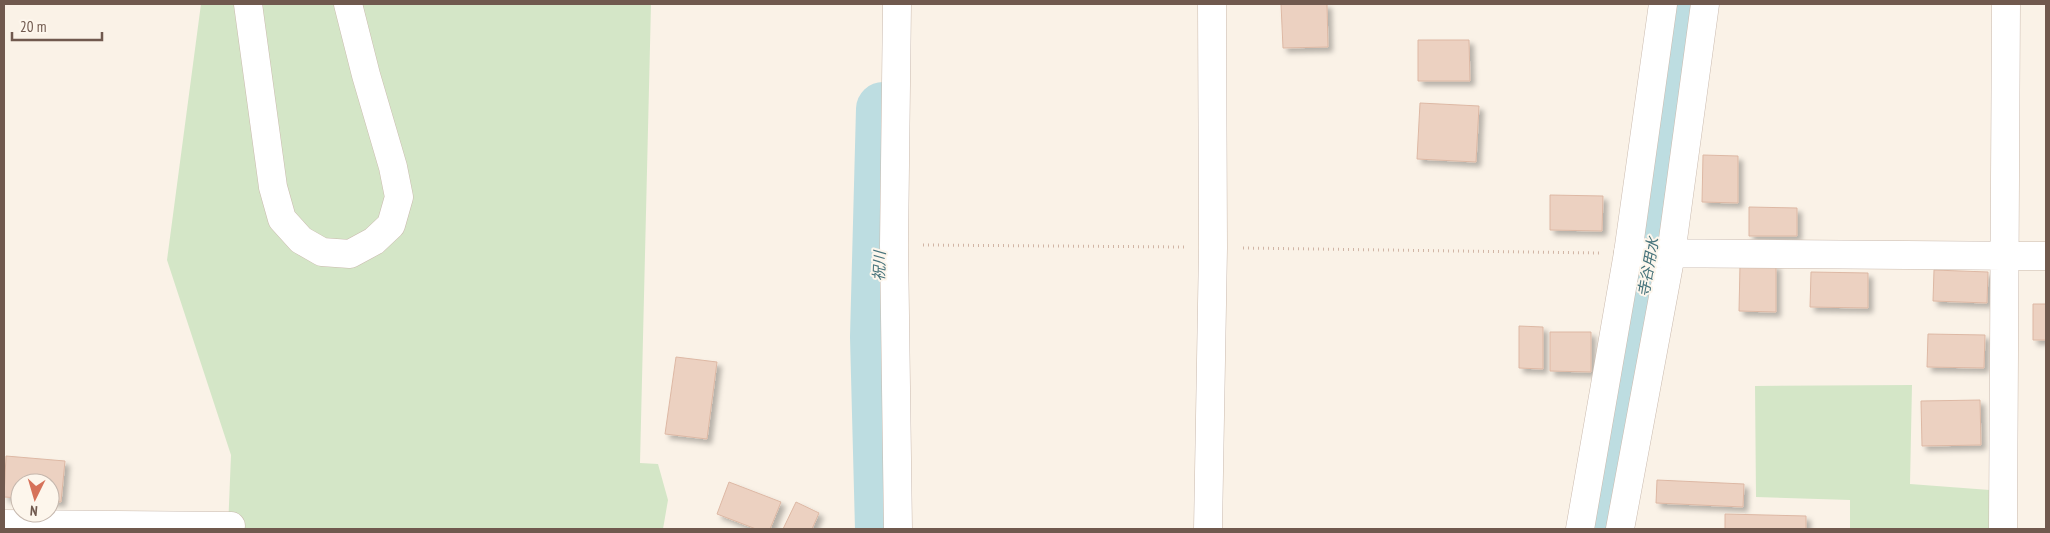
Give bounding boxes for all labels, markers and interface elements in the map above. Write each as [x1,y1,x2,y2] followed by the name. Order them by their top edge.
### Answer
[12,10,102,42] scale bar
[20,17,46,36] text: 20 m
[1633,234,1663,298] water label: 寺谷用水
[869,249,889,281] water label: 祝川
[10,473,60,523] north arrow
[29,502,38,520] text: N

